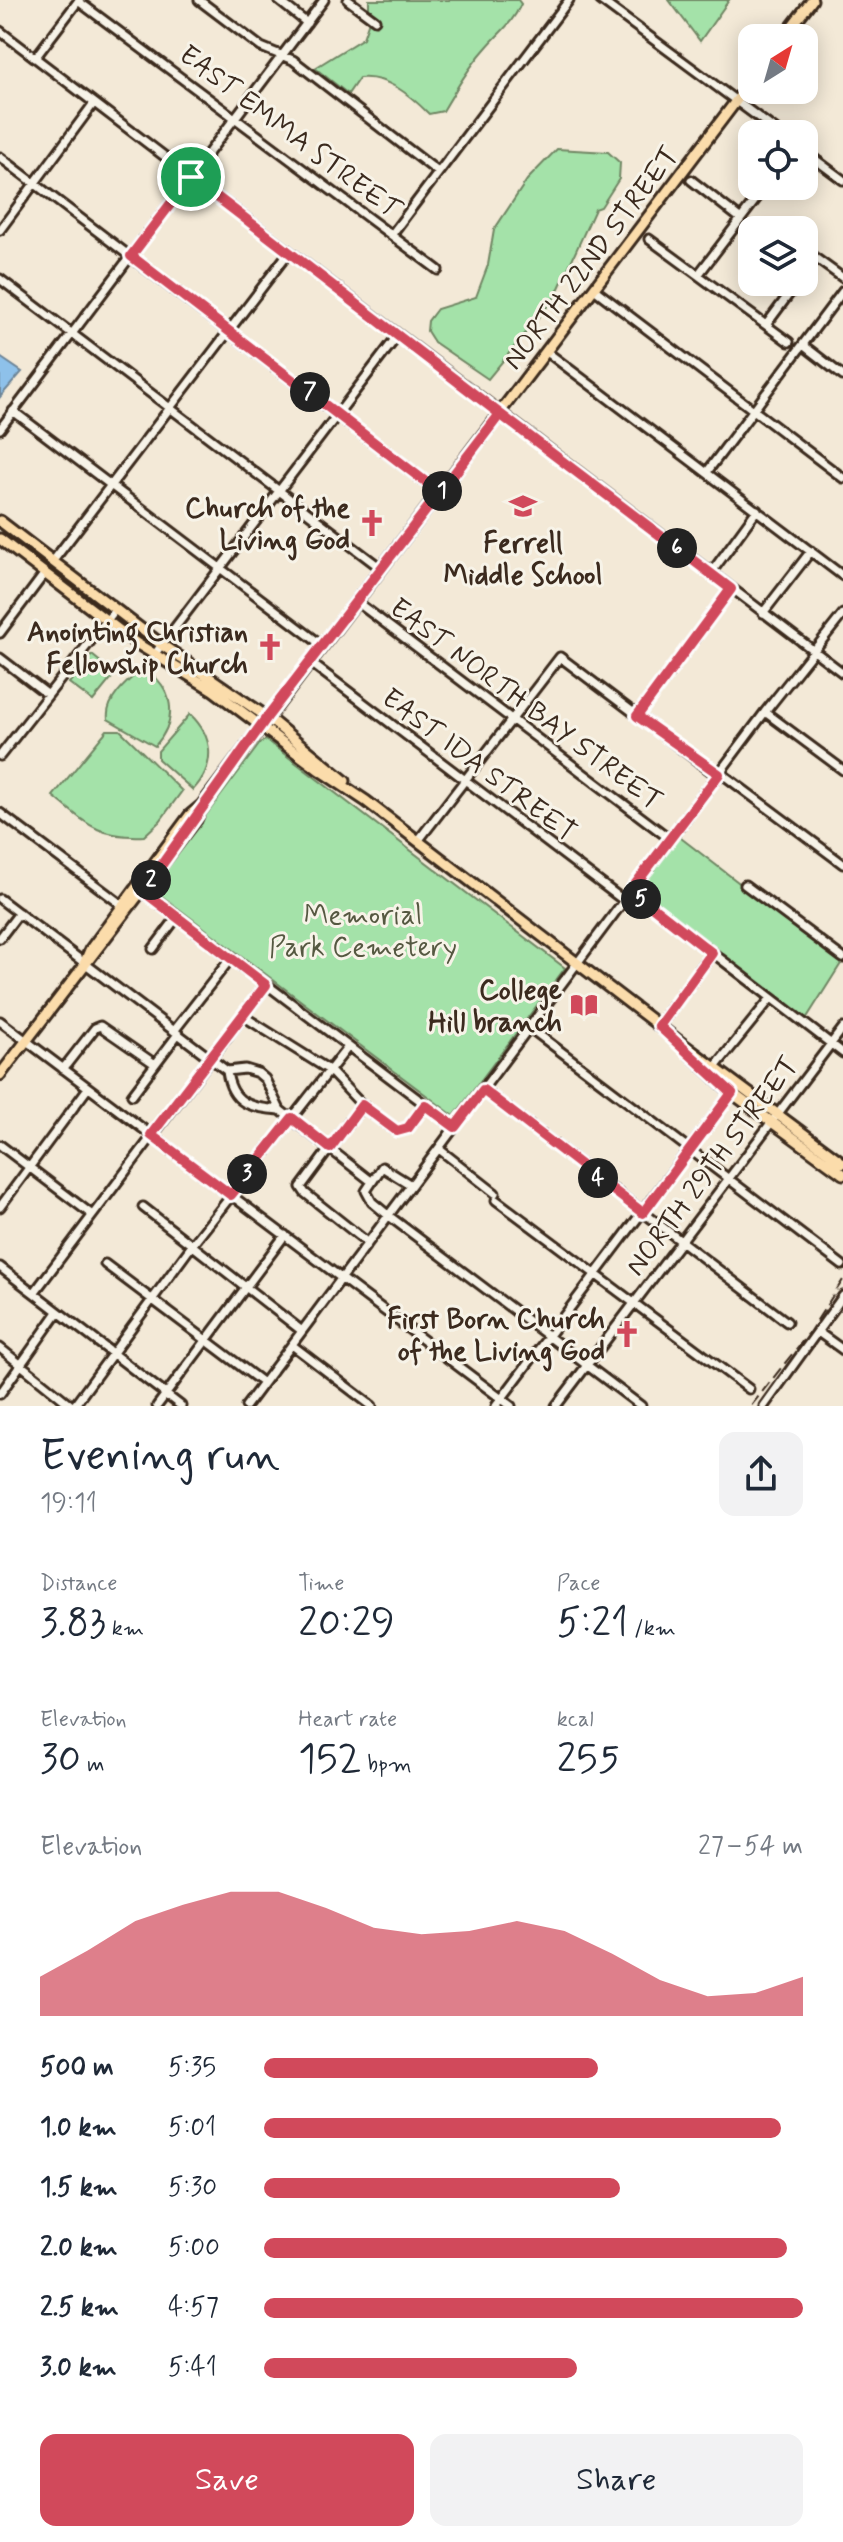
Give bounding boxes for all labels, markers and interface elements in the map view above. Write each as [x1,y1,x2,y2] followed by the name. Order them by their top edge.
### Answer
[738,24,818,104] north arrow
[738,24,818,296] map controls
[171,37,409,229] street label: EAST EMMA STREET
[738,120,818,200] button: locate
[496,139,688,378] street label: NORTH 22ND STREET
[157,143,225,211] pin
[169,155,213,199] icon: arrive
[738,216,818,296] button: layers
[290,372,330,412] pin: 7
[303,378,317,406] text: 7
[422,471,462,511] pin: 1
[437,477,447,505] text: 1
[185,491,350,561] place label: Church of the Living God
[508,491,538,521] school or university icon: Ferrell Middle School
[357,508,387,538] church icon: Church of the Living God
[444,526,602,595] place label: Ferrell Middle School
[657,528,697,568] pin: 6
[671,534,683,562] text: 6
[382,590,669,820] street label: EAST NORTH BAY STREET
[27,615,248,684] place label: Anointing Christian Fellowship Church
[255,632,285,662] church icon: Anointing Christian Fellowship Church
[374,681,583,851] street label: EAST IDA STREET
[131,860,171,900] pin: 2
[146,866,156,894] text: 2
[621,879,661,919] pin: 5
[634,885,648,913] text: 5
[269,898,457,967] park label: Memorial Park Cemetery
[428,973,562,1042] place label: College Hill branch
[569,990,599,1020] library icon: College Hill branch
[618,1049,808,1284] street label: NORTH 29TH STREET
[227,1154,267,1194] pin: 3
[578,1158,618,1198] pin: 4
[242,1160,252,1188] text: 3
[592,1164,604,1192] text: 4
[387,1302,605,1372] place label: First Born Church of the Living God
[612,1319,642,1349] church icon: First Born Church of the Living God
[40,1428,280,1486] text: Evening run
[719,1432,803,1516] button: share
[40,1487,97,1521] text: 19:11
[40,1570,117,1598] text: Distance
[298,1570,344,1598] text: Time
[557,1570,600,1598] text: Pace
[40,1598,106,1650] text: 3.83
[298,1598,395,1650] text: 20:29
[557,1598,628,1650] text: 5:21
[106,1615,144,1643] text: km
[628,1615,676,1643] text: /km
[40,1706,127,1734] text: Elevation
[298,1706,397,1734] text: Heart rate
[557,1706,594,1734] text: kcal
[40,1734,81,1786] text: 30
[298,1734,361,1786] text: 152
[557,1734,620,1786] text: 255
[81,1751,104,1779] text: m
[361,1751,412,1779] text: bpm
[40,1830,142,1864] text: Elevation
[698,1830,803,1864] text: 27–54 m
[40,2051,114,2085] text: 500 m
[168,2051,216,2085] text: 5:35
[40,2111,117,2145] text: 1.0 km
[168,2111,216,2145] text: 5:01
[40,2171,118,2205] text: 1.5 km
[168,2171,217,2205] text: 5:30
[40,2231,118,2265] text: 2.0 km
[168,2231,220,2265] text: 5:00
[40,2291,119,2325] text: 2.5 km
[168,2291,219,2325] text: 4:57
[40,2351,117,2385] text: 3.0 km
[168,2351,217,2385] text: 5:41
[40,2434,414,2526] button: Save
[430,2434,803,2526] button: Share

